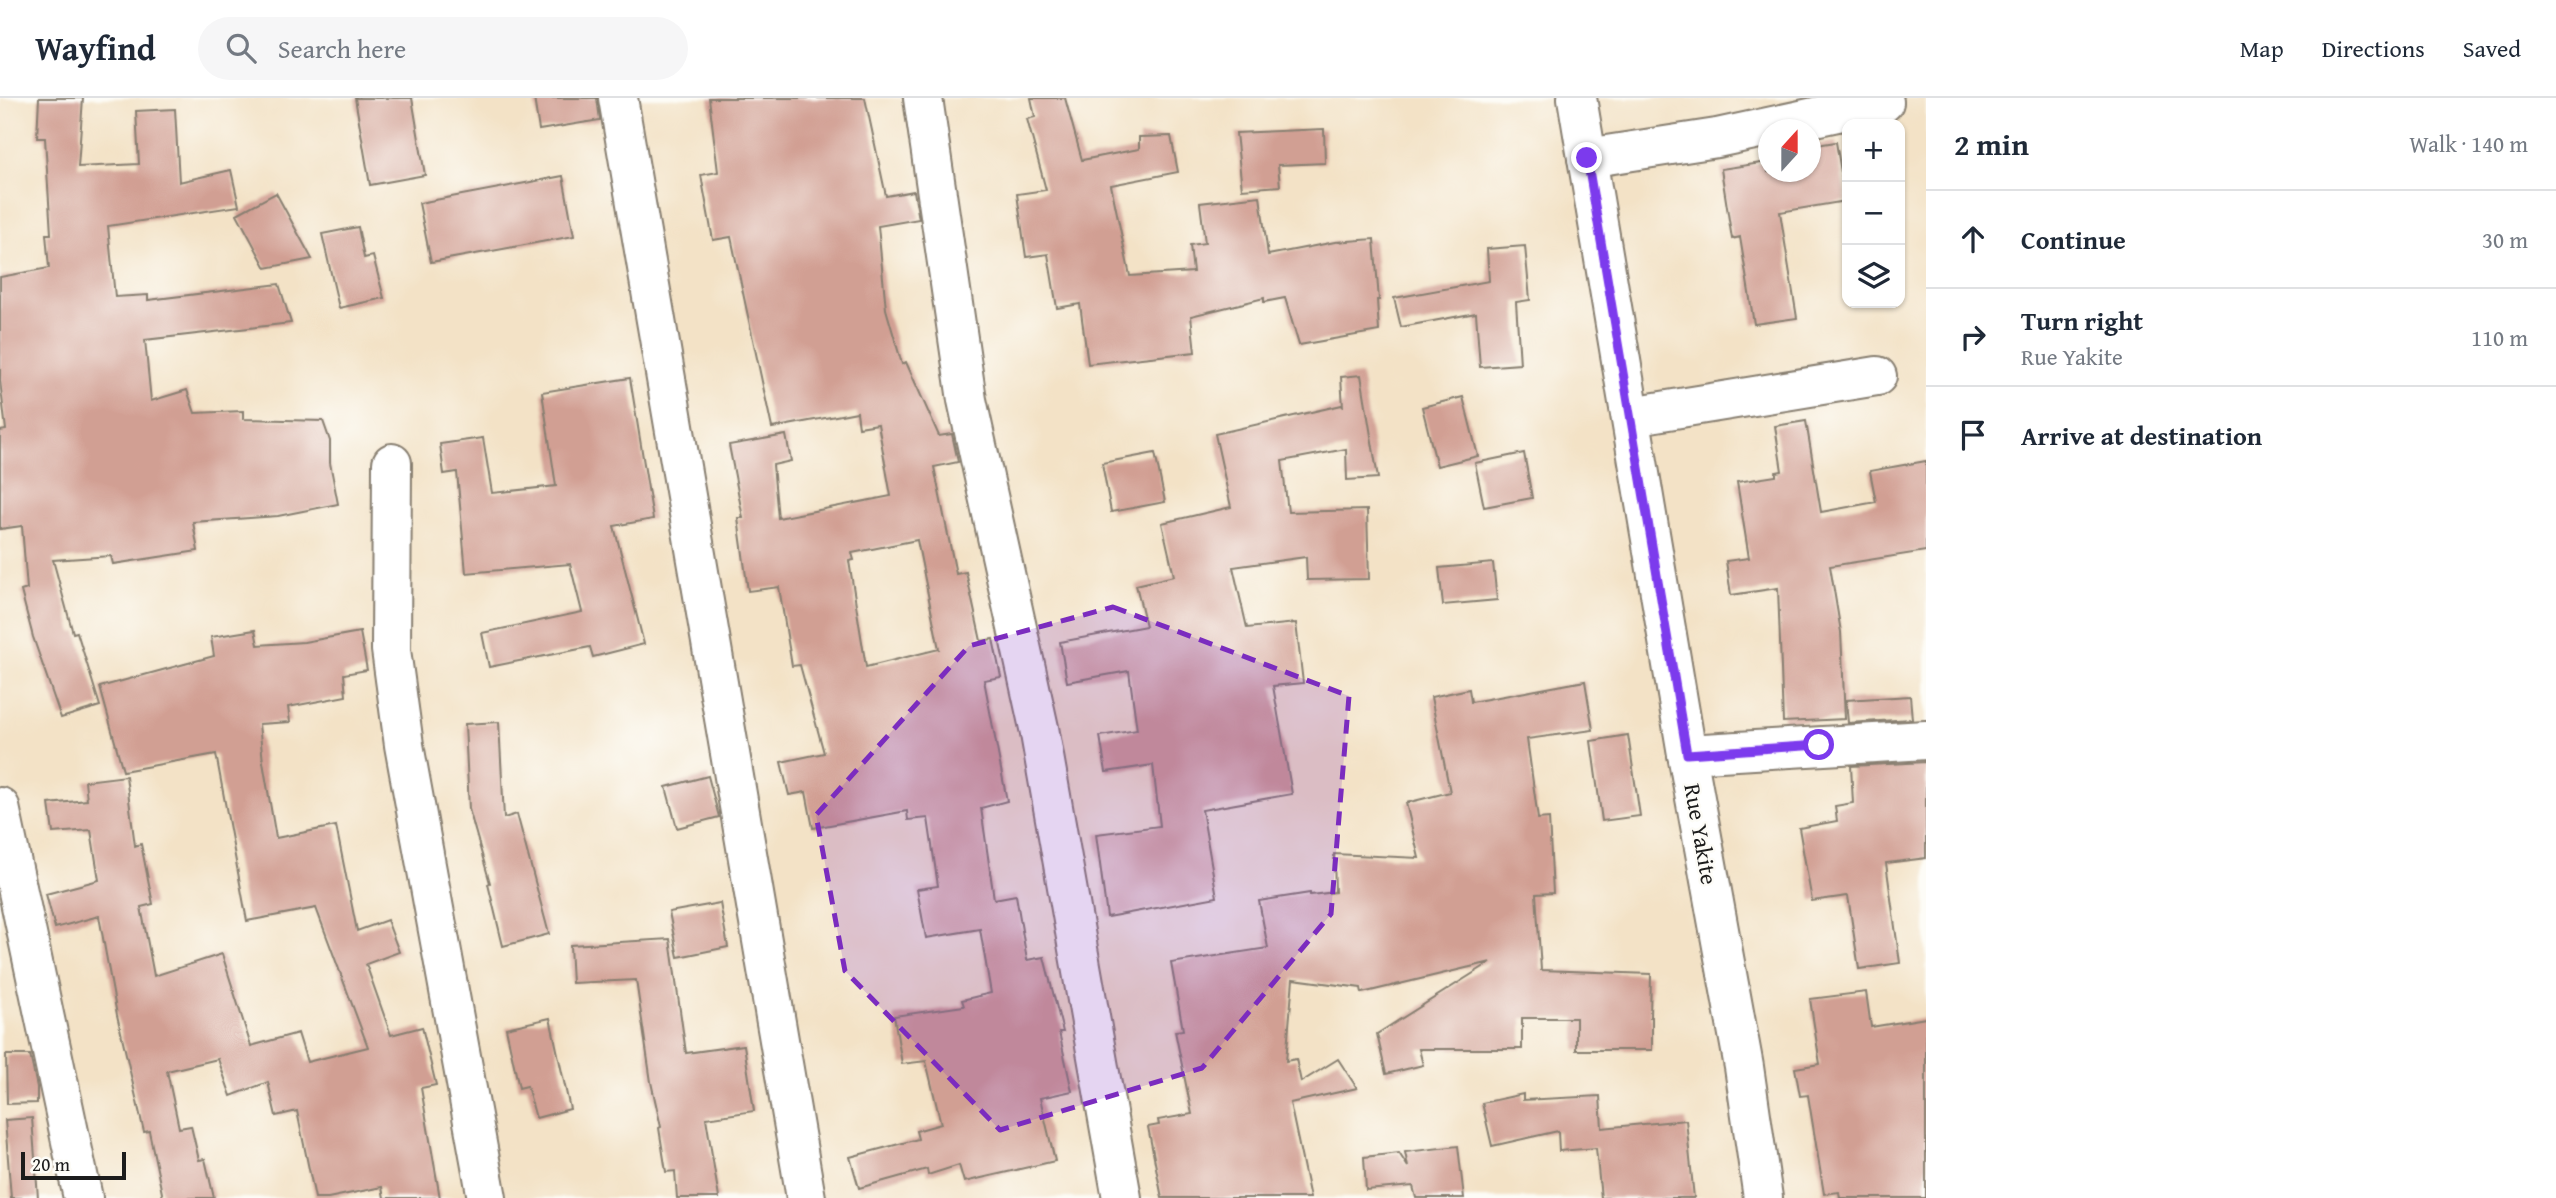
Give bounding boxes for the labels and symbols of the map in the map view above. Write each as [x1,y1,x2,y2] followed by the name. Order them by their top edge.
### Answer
[1758,119,1821,182] north arrow
[1571,142,1602,173] route end
[1803,729,1834,760] route start
[1676,781,1727,887] street label: Rue Yakite
[21,1149,126,1181] scale bar

